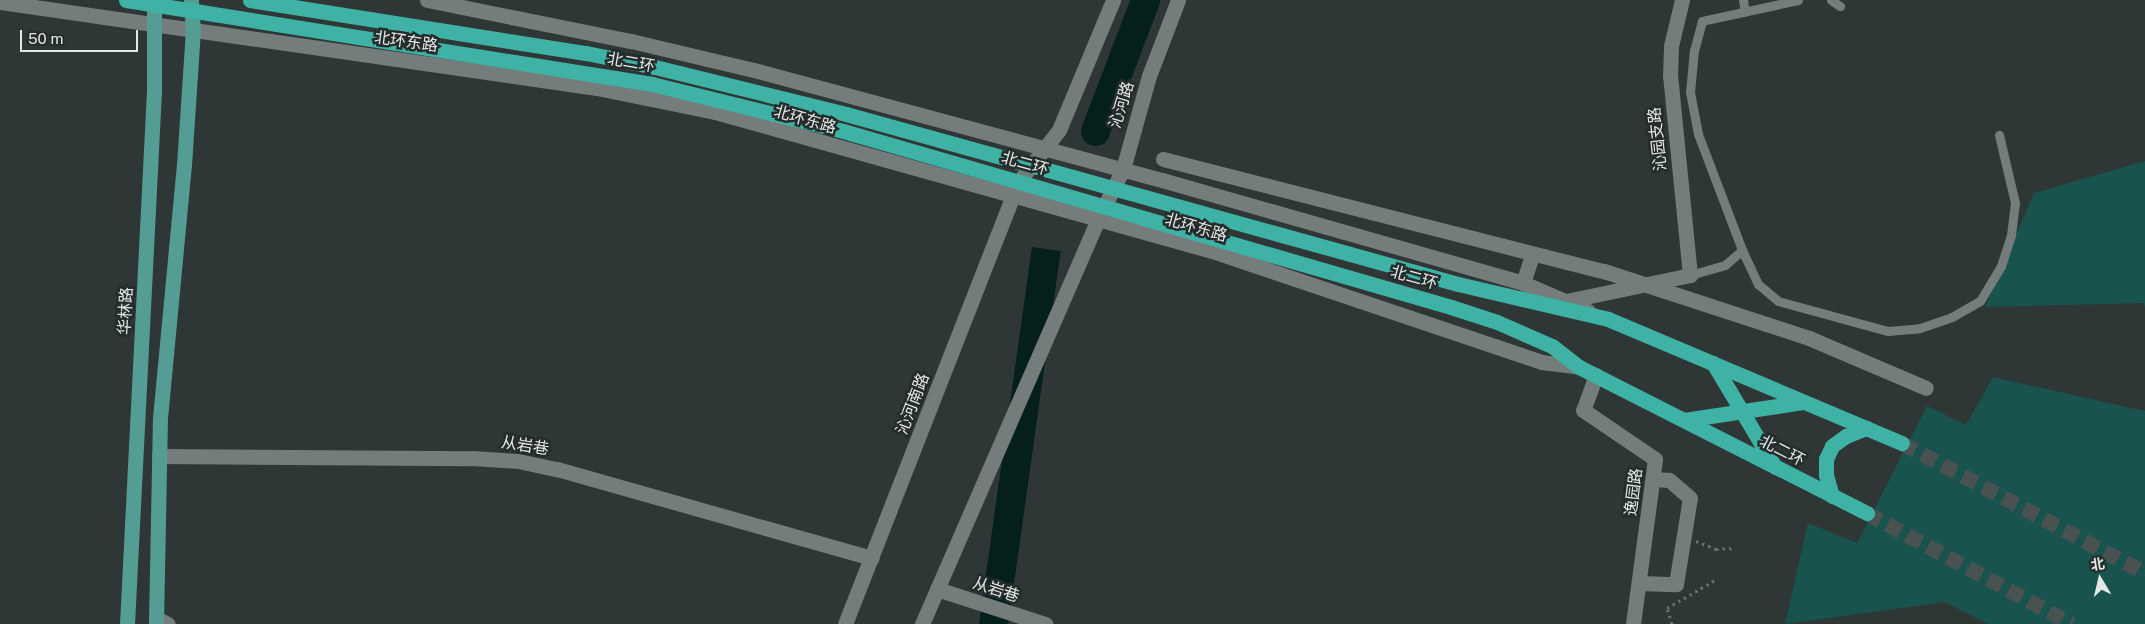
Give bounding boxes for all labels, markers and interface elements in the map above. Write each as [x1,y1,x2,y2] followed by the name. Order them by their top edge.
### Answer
[22,20,140,52] scale bar
[373,28,439,56] street label: 北环东路
[28,30,63,47] text: 50 m
[606,49,656,77] street label: 北二环
[1106,79,1138,131] street label: 沁河路
[772,102,838,138] street label: 北环东路
[1645,106,1671,172] street label: 沁园支路
[999,148,1051,180] street label: 北二环
[1163,210,1229,246] street label: 北环东路
[1388,262,1440,294] street label: 北二环
[115,287,137,335] street label: 华林路
[893,371,933,437] street label: 沁河南路
[1756,432,1808,470] street label: 北二环
[500,433,550,459] street label: 从岩巷
[1622,467,1646,517] street label: 逸园路
[2075,554,2125,604] north arrow
[2089,555,2106,573] text: 北
[970,573,1022,607] street label: 从岩巷

